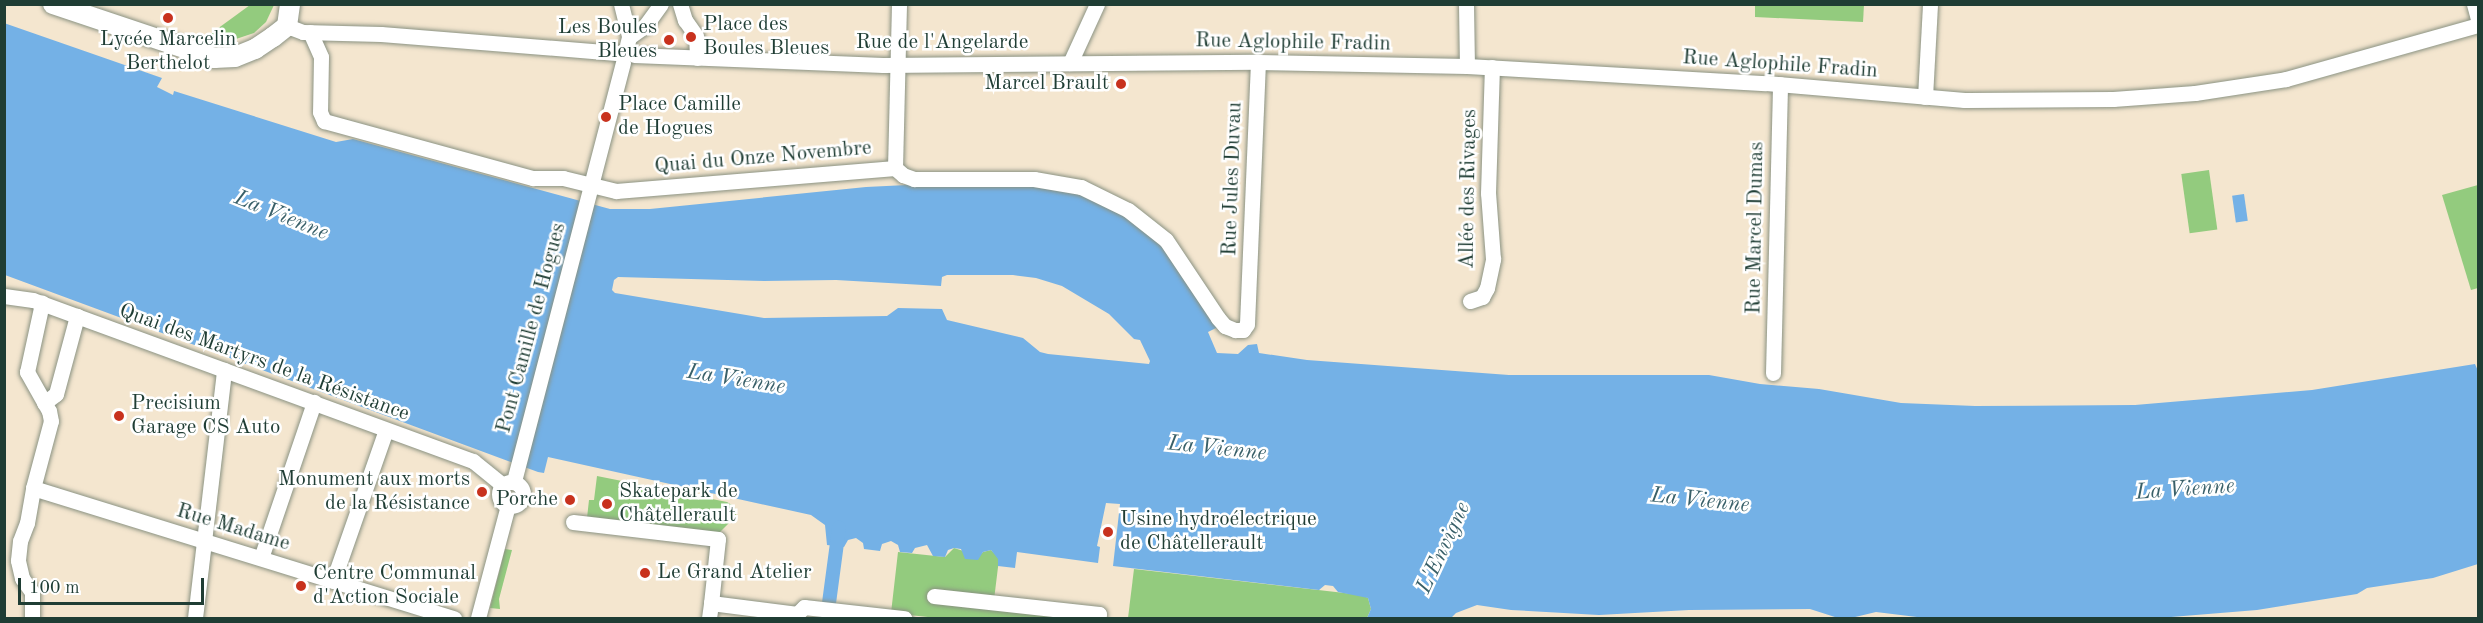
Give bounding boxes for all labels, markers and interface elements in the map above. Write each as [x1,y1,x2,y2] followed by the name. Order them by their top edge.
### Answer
[161,11,175,25] marker: Lycée Marcelin Berthelot
[703,12,829,62] place label: Place des Boules Bleues
[558,15,657,65] place label: Les Boules Bleues
[100,27,236,77] place label: Lycée Marcelin Berthelot
[1195,29,1391,57] street label: Rue Aglophile Fradin
[684,30,698,44] marker: Place des Boules Bleues
[856,30,1028,56] street label: Rue de l'Angelarde
[662,33,676,47] marker: Les Boules Bleues
[1682,46,1878,84] street label: Rue Aglophile Fradin
[984,71,1109,97] place label: Marcel Brault
[1114,77,1128,91] marker: Marcel Brault
[618,92,741,142] place label: Place Camille de Hogues
[1218,101,1248,257] street label: Rue Jules Duvau
[1455,109,1483,269] street label: Allée des Rivages
[599,110,613,124] marker: Place Camille de Hogues
[653,136,873,180] street label: Quai du Onze Novembre
[1742,142,1770,314] street label: Rue Marcel Dumas
[230,185,332,247] water label: La Vienne
[492,220,572,436] street label: Pont Camille de Hogues
[115,299,413,427] street label: Quai des Martyrs de la Résistance
[685,359,787,401] water label: La Vienne
[131,391,280,441] place label: Precisium Garage CS Auto
[112,409,126,423] marker: Precisium Garage CS Auto
[1166,431,1268,467] water label: La Vienne
[278,467,470,517] place label: Monument aux morts de la Résistance
[2135,473,2235,507] water label: La Vienne
[619,479,738,529] place label: Skatepark de Châtellerault
[1649,483,1751,519] water label: La Vienne
[475,485,489,499] marker: Monument aux morts de la Résistance
[496,487,558,513] place label: Porche
[563,493,577,507] marker: Porche
[600,497,614,511] marker: Skatepark de Châtellerault
[1411,498,1477,598] water label: L'Envigne
[173,499,293,557] street label: Rue Madame
[1120,507,1317,557] place label: Usine hydroélectrique de Châtellerault
[1101,525,1115,539] marker: Usine hydroélectrique de Châtellerault
[657,560,812,586] place label: Le Grand Atelier
[313,561,476,611] place label: Centre Communal d'Action Sociale
[21,566,207,604] scale bar
[638,566,652,580] marker: Le Grand Atelier
[29,579,80,597] text: 100 m
[294,579,308,593] marker: Centre Communal d'Action Sociale

